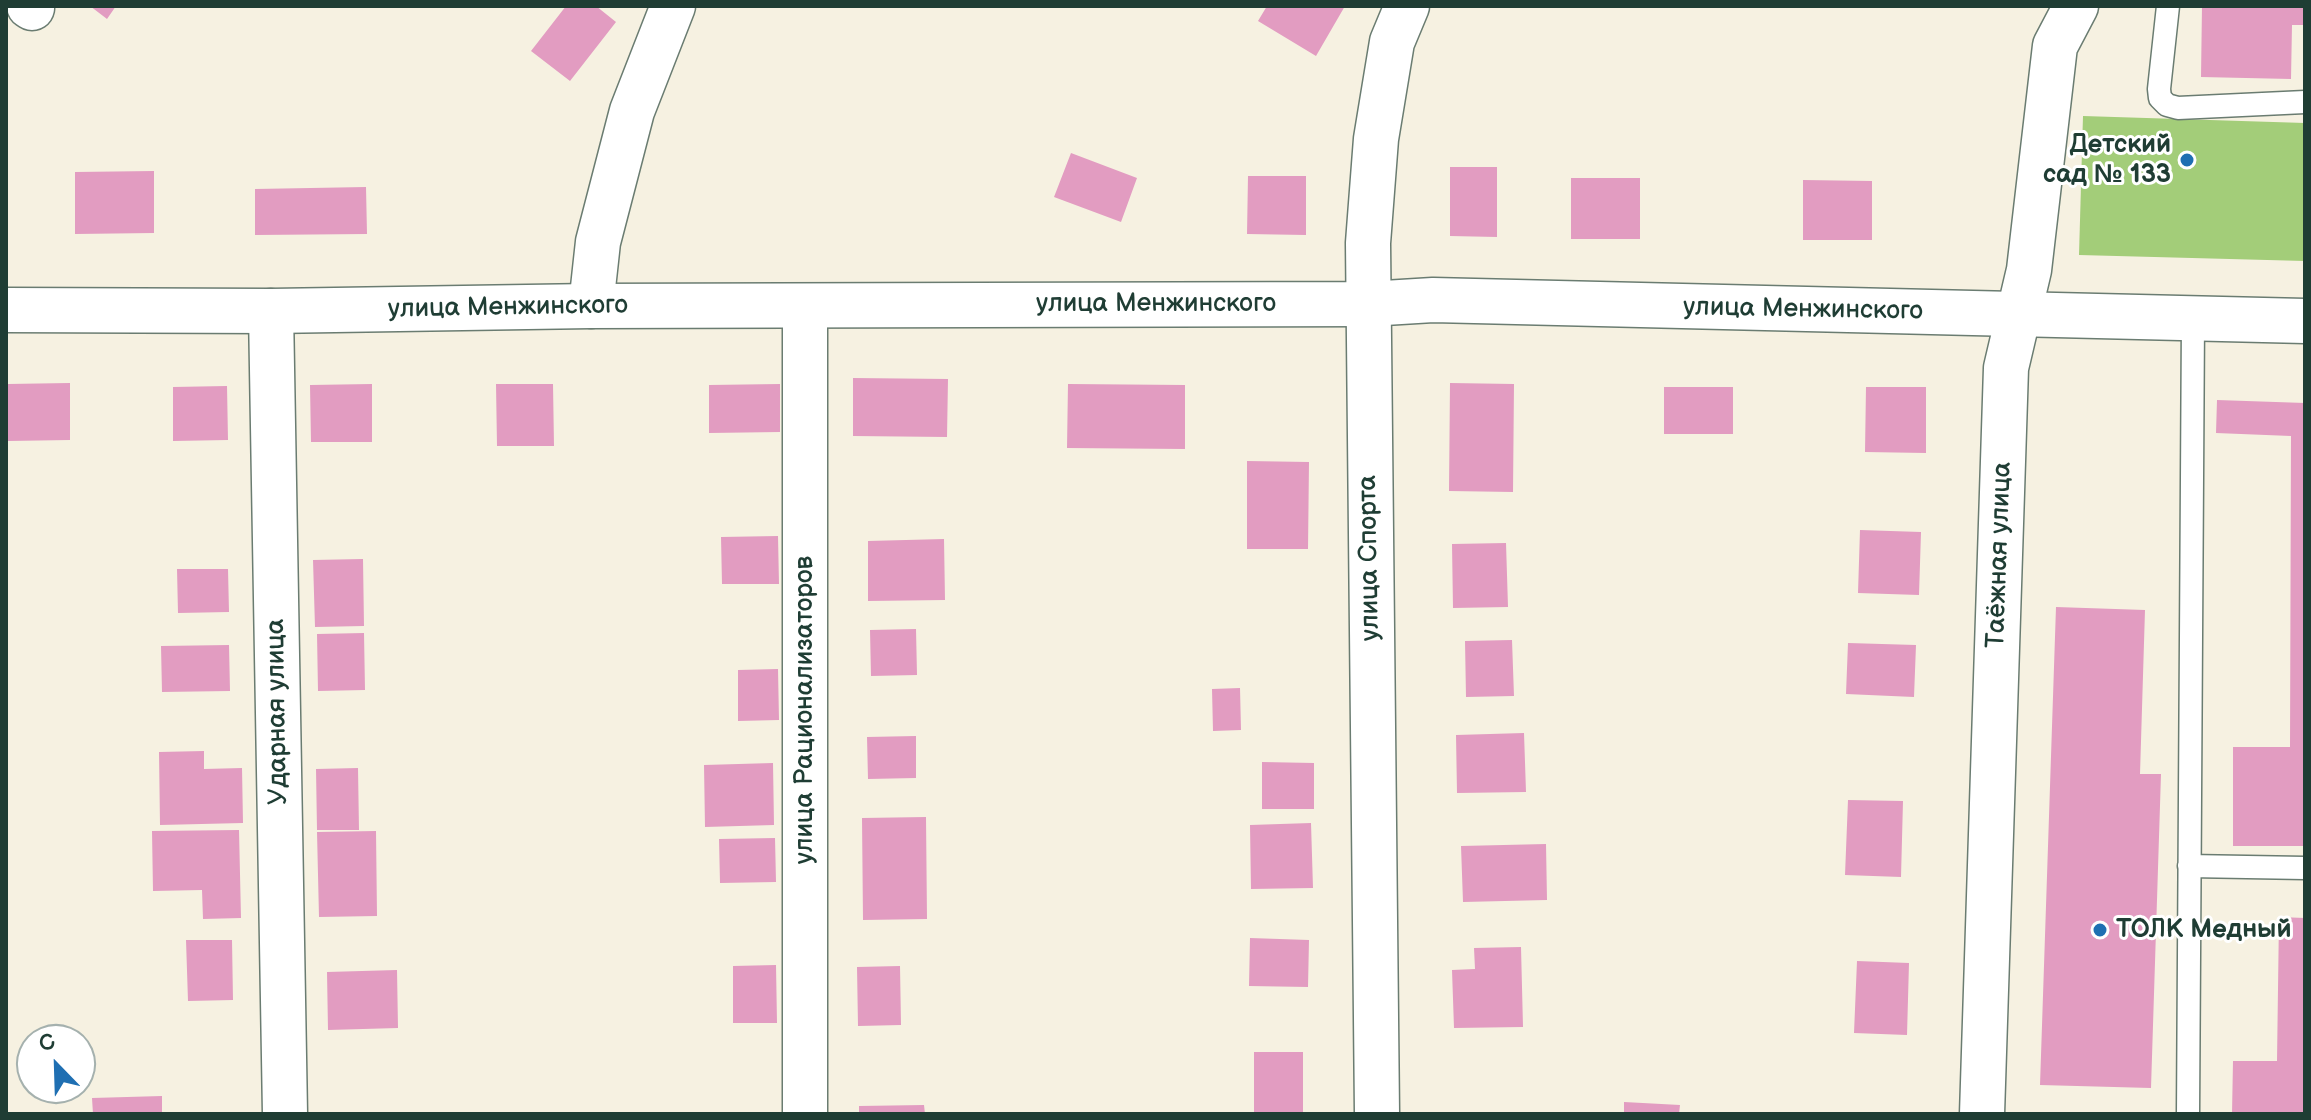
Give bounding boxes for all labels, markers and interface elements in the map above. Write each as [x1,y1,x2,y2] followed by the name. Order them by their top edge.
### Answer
[2043,129,2171,190] place label: Детский сад № 133
[2178,151,2196,169] marker: Детский сад № 133
[1036,288,1276,320] street label: улица Менжинского
[388,290,628,326] street label: улица Менжинского
[1683,292,1923,328] street label: улица Менжинского
[1981,461,2019,649] street label: Таёжная улица
[1353,475,1387,641] street label: улица Спорта
[789,556,821,864] street label: улица Рационализаторов
[261,619,295,805] street label: Ударная улица
[2116,914,2291,946] place label: ТОЛК Медный
[2091,921,2109,939] marker: ТОЛК Медный
[16,1024,96,1104] north arrow
[35,1028,60,1059] text: С

